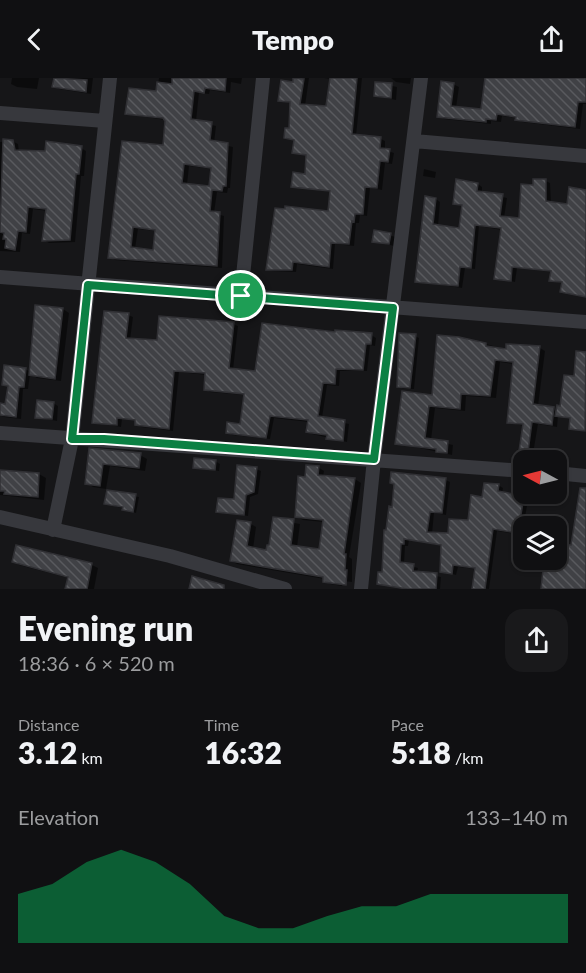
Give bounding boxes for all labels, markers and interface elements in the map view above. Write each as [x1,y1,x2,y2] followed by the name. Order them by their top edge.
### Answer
[18,23,51,56] icon: back
[252,23,334,56] text: Tempo
[535,23,568,56] icon: share
[215,270,266,321] pin
[224,279,257,312] icon: arrive
[513,450,567,504] north arrow
[513,450,567,570] map controls
[513,516,567,570] button: layers
[18,608,193,648] text: Evening run
[505,609,568,672] button: share
[18,651,175,675] text: 18:36 · 6 × 520 m
[18,715,79,734] text: Distance
[204,715,239,734] text: Time
[391,715,424,734] text: Pace
[18,734,77,770] text: 3.12
[204,734,282,770] text: 16:32
[391,734,451,770] text: 5:18
[77,748,103,767] text: km
[451,748,483,767] text: /km
[18,805,99,829] text: Elevation
[465,805,568,829] text: 133–140 m

